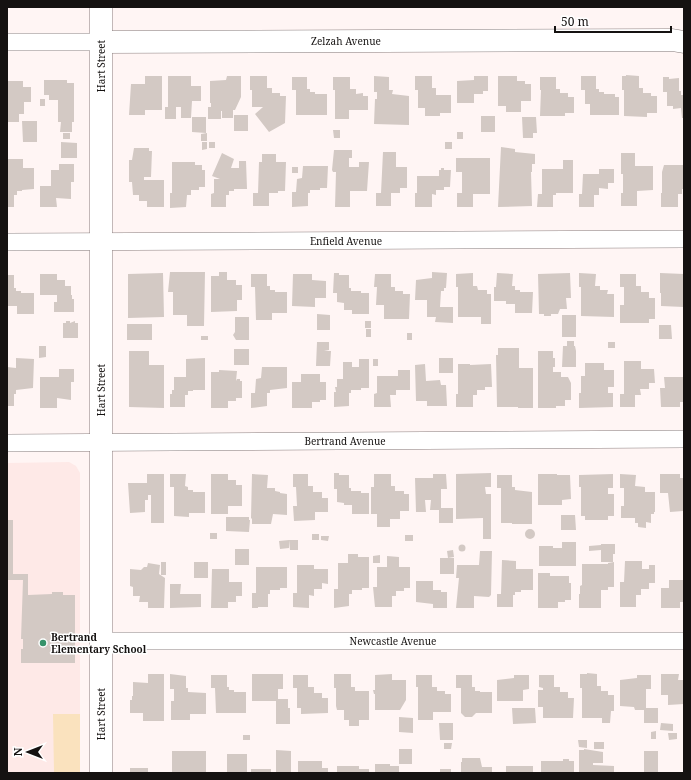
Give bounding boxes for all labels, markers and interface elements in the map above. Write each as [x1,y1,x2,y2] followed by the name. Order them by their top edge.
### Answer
[555,8,671,34] scale bar
[561,13,589,30] text: 50 m
[311,34,381,48] street label: Zelzah Avenue
[94,39,108,92] street label: Hart Street
[310,234,382,248] street label: Enfield Avenue
[94,363,108,416] street label: Hart Street
[304,434,386,448] street label: Bertrand Avenue
[51,630,147,656] place label: Bertrand Elementary School
[350,634,436,648] street label: Newcastle Avenue
[38,638,48,648] marker: Bertrand Elementary School
[94,687,108,740] street label: Hart Street
[8,732,48,772] north arrow
[10,747,25,756] text: N

